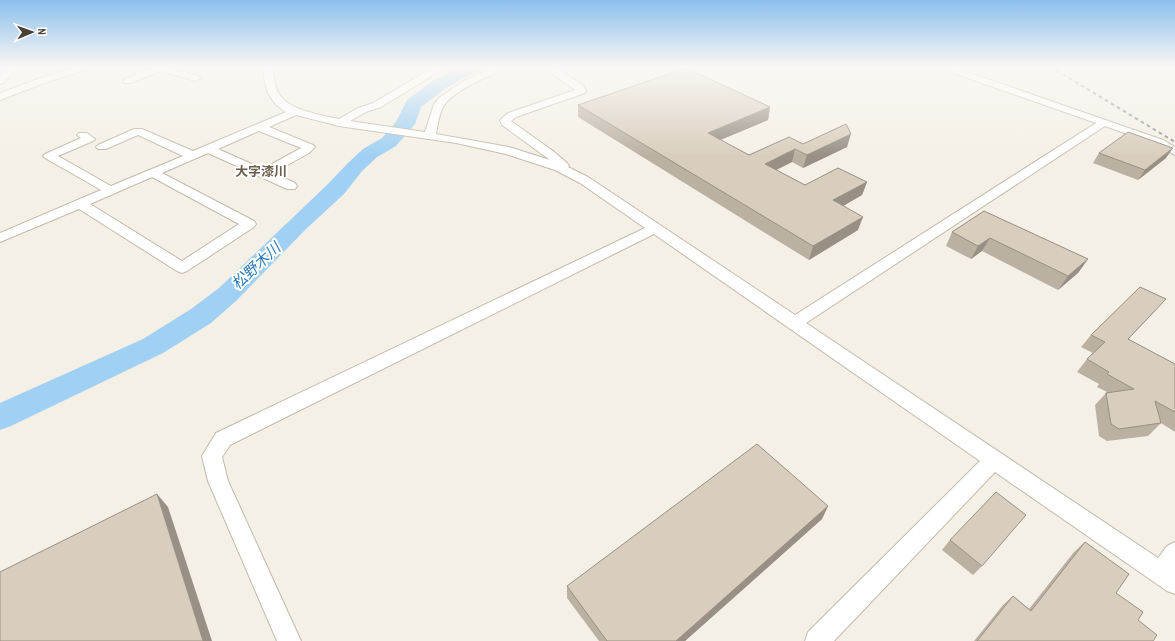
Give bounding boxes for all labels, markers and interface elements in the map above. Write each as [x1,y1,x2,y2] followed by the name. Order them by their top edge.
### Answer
[12,12,52,52] north arrow
[35,28,49,35] text: N
[235,163,287,180] district label: 大字漆川
[227,236,286,294] water label: 松野木川

